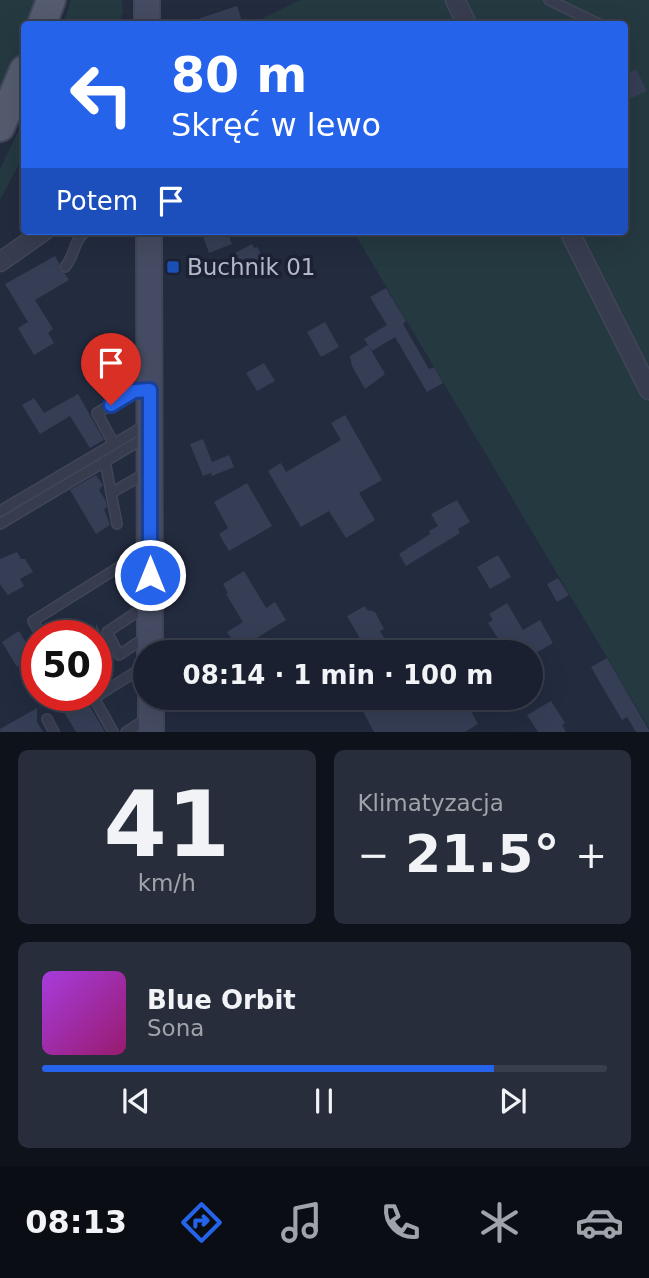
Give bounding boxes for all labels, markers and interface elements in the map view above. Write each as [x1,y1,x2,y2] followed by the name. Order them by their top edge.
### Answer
[171,47,307,104] text: 80 m
[56,49,147,140] icon: left
[171,106,381,144] text: Skręć w lewo
[152,182,190,220] icon: arrive
[56,186,138,216] text: Potem
[187,254,315,280] place label: Buchnik 01
[165,259,181,275] marker: Buchnik 01
[81,333,141,405] pin
[92,344,130,382] icon: arrive
[113,538,187,612] position arrow
[21,620,112,711] speed limit sign: 50
[183,660,493,690] text: 08:14 · 1 min · 100 m
[103,772,230,877] text: 41
[358,790,504,816] text: Klimatyzacja
[405,824,559,884] text: 21.5°
[358,833,389,877] text: −
[575,833,607,877] text: +
[138,870,196,896] text: km/h
[147,985,296,1015] text: Blue Orbit
[147,1015,204,1041] text: Sona
[117,1082,155,1120] icon: previous
[305,1082,343,1120] icon: pause
[494,1082,532,1120] icon: next
[177,1198,226,1247] icon: directions
[277,1198,326,1247] icon: music
[376,1198,425,1247] icon: phone
[475,1198,524,1247] icon: climate
[575,1198,624,1247] icon: car
[25,1203,127,1241] text: 08:13

